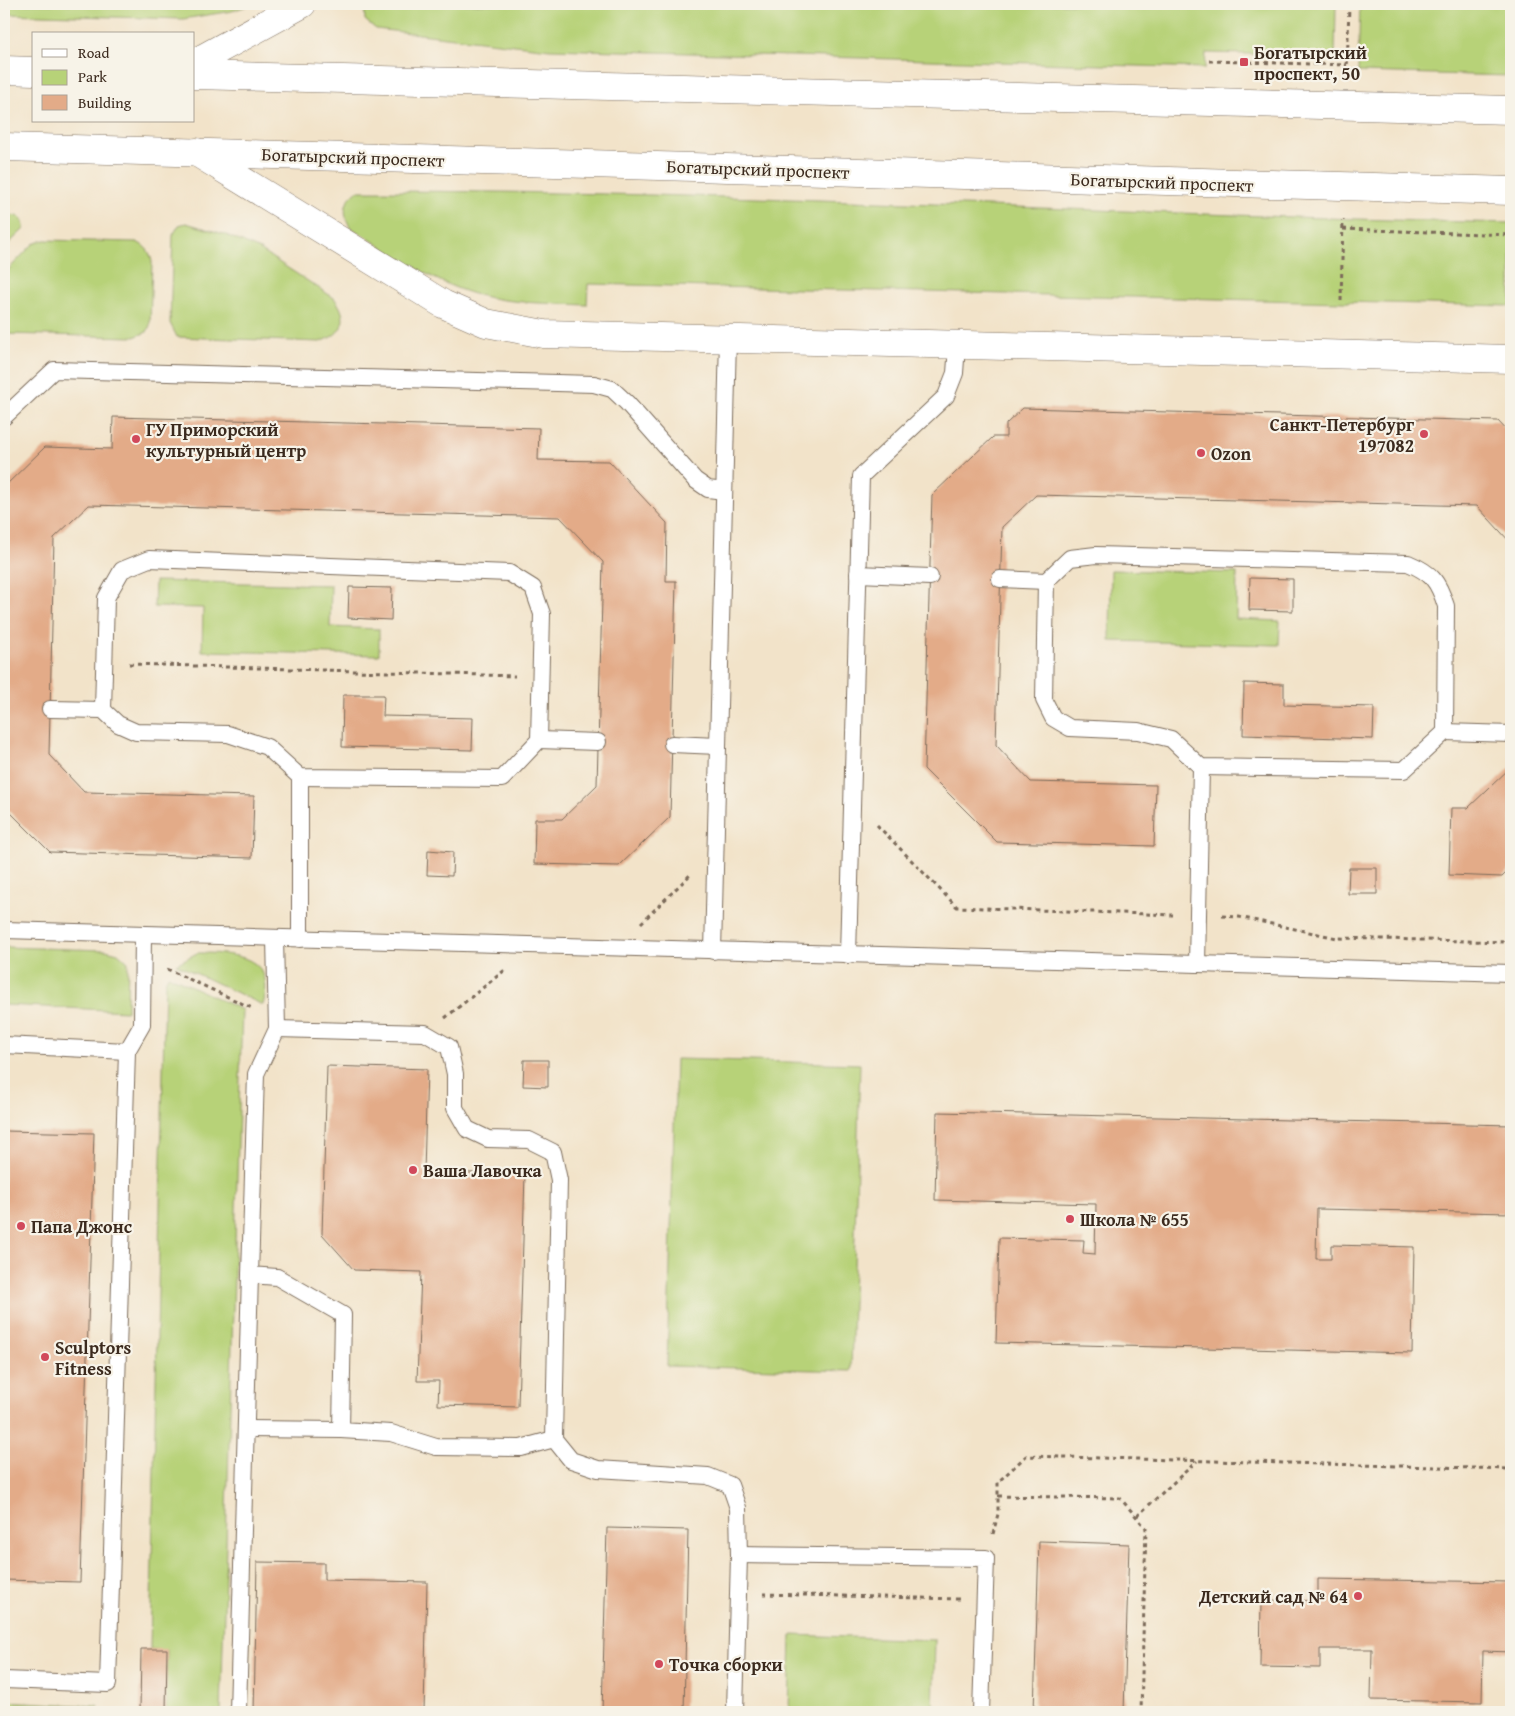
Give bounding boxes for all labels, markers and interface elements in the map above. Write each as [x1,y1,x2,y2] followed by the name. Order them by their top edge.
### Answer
[32,32,195,122] legend
[1254,39,1367,87] place label: Богатырский проспект, 50
[78,42,109,63] text: Road
[1238,56,1250,68] marker: Богатырский проспект, 50
[78,66,107,87] text: Park
[78,92,132,113] text: Building
[261,140,445,174] street label: Богатырский проспект
[666,152,850,186] street label: Богатырский проспект
[1070,165,1254,199] street label: Богатырский проспект
[1270,411,1414,459] place label: Санкт-Петербург 197082
[146,416,306,464] place label: ГУ Приморский культурный центр
[1418,428,1430,440] marker: Санкт-Петербург 197082
[130,433,142,445] marker: ГУ Приморский культурный центр
[1211,440,1251,467] place label: Ozon
[1195,447,1207,459] marker: Ozon
[423,1157,542,1184] place label: Ваша Лавочка
[407,1164,419,1176] marker: Ваша Лавочка
[1080,1206,1189,1233] place label: Школа № 655
[31,1213,132,1240] place label: Папа Джонс
[1064,1213,1076,1225] marker: Школа № 655
[15,1220,27,1232] marker: Папа Джонс
[55,1334,132,1382] place label: Sculptors Fitness
[39,1351,51,1363] marker: Sculptors Fitness
[1198,1583,1348,1610] place label: Детский сад № 64
[1352,1590,1364,1602] marker: Детский сад № 64
[669,1651,783,1678] place label: Точка сборки
[653,1658,665,1670] marker: Точка сборки

